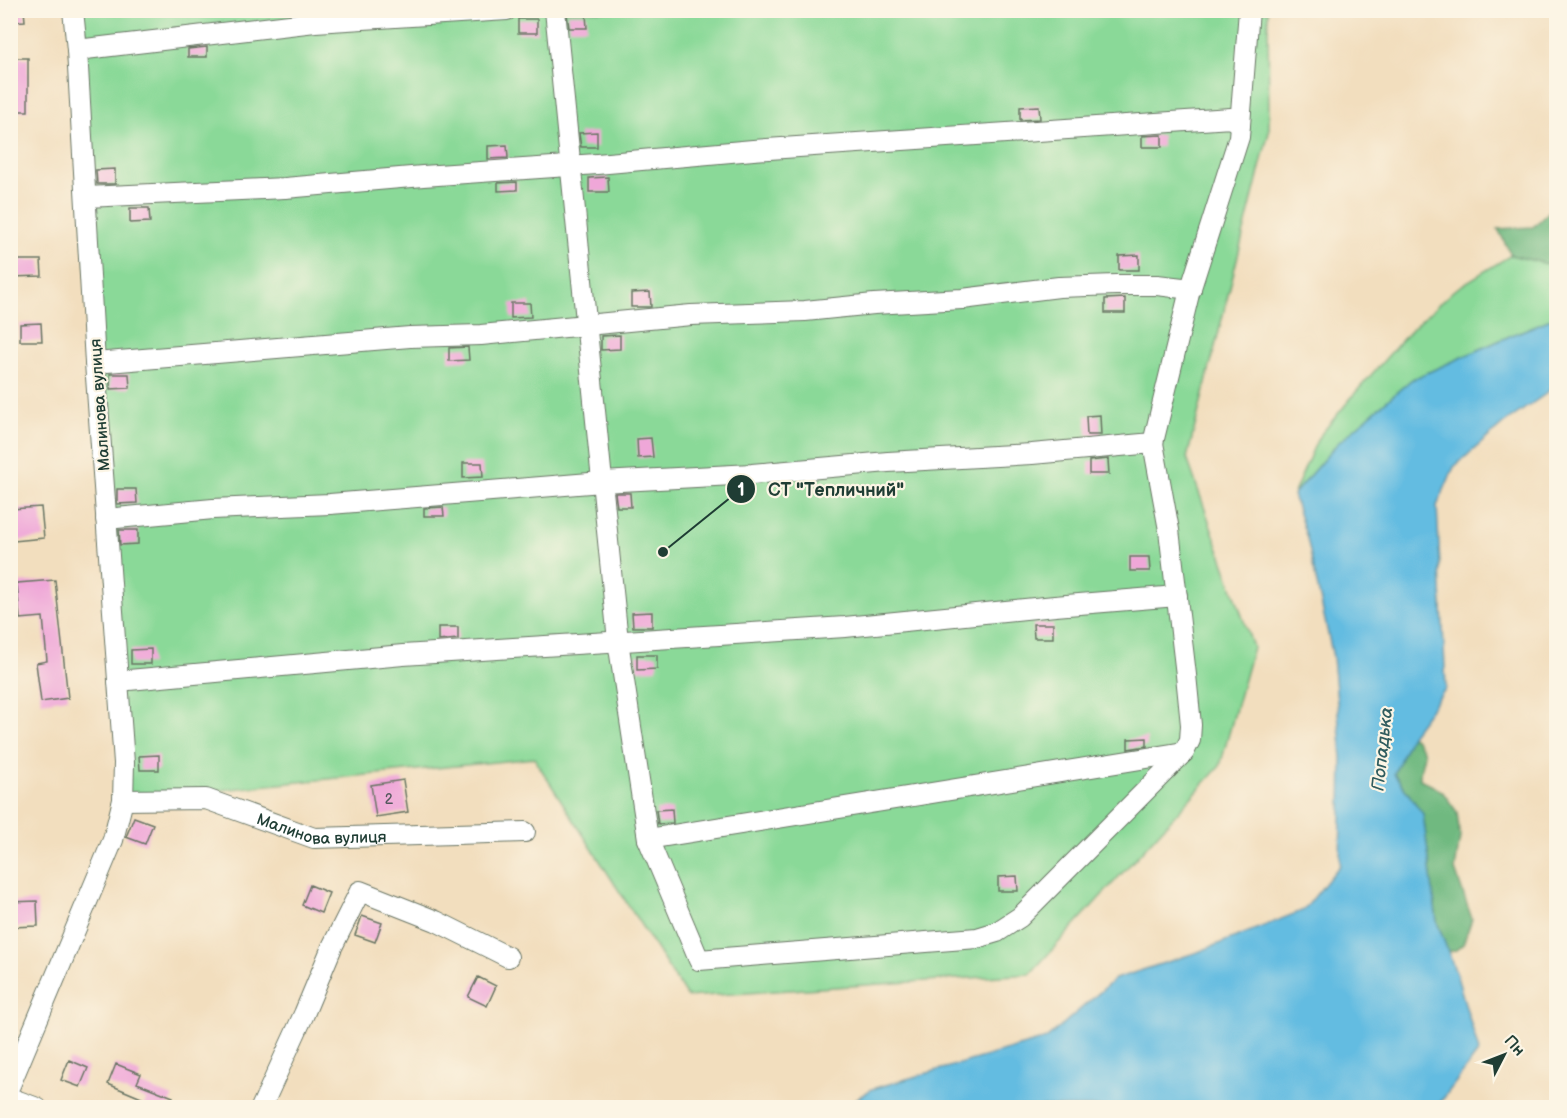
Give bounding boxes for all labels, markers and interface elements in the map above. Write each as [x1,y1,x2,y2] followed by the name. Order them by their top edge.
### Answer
[86,338,115,472] street label: Малинова вулиця
[726,471,916,507] callout: СТ "Тепличний"
[737,480,745,501] text: 1
[768,480,904,501] text: СТ "Тепличний"
[1368,706,1397,792] water label: Попадька
[385,791,394,808] house number: 2
[254,810,387,849] street label: Малинова вулиця
[1474,1025,1534,1085] north arrow
[1500,1032,1528,1060] text: Пн

